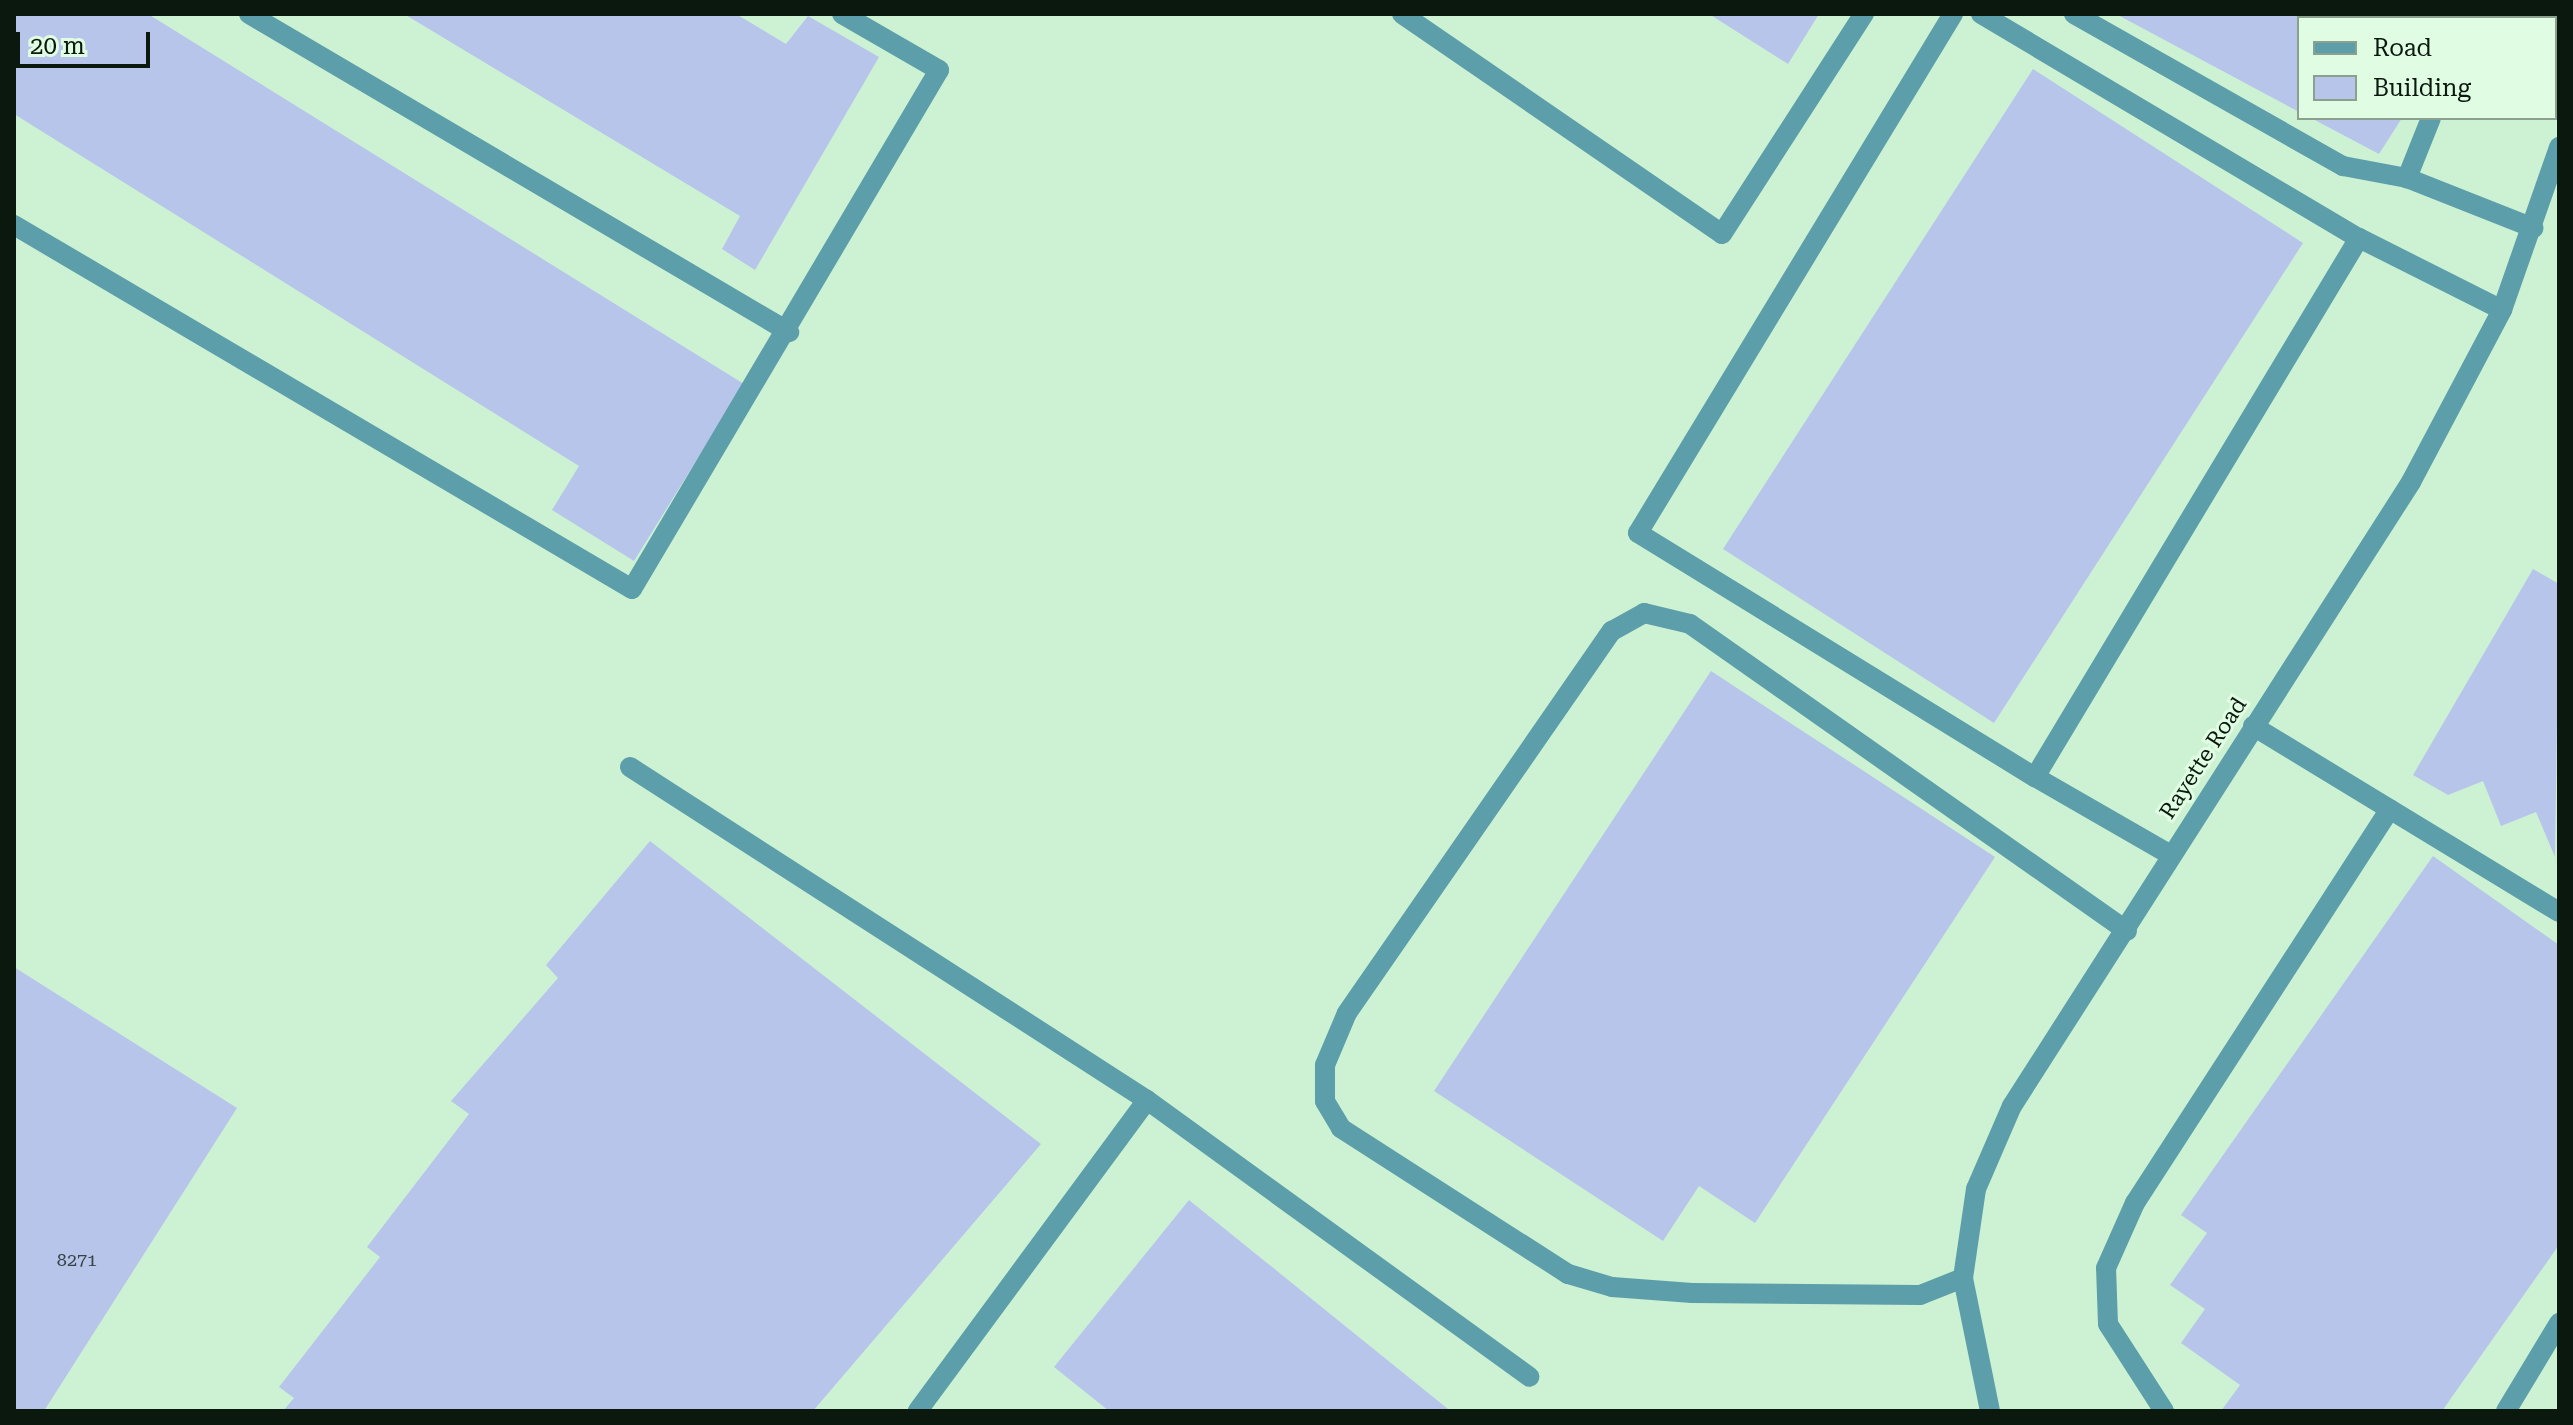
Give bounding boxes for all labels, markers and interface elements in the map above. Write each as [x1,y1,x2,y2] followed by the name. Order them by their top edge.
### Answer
[20,16,154,66] scale bar
[2297,16,2557,120] legend
[30,32,85,60] text: 20 m
[2373,34,2432,62] text: Road
[2373,74,2471,102] text: Building
[2154,692,2252,824] street label: Rayette Road
[57,1249,97,1271] house number: 8271

